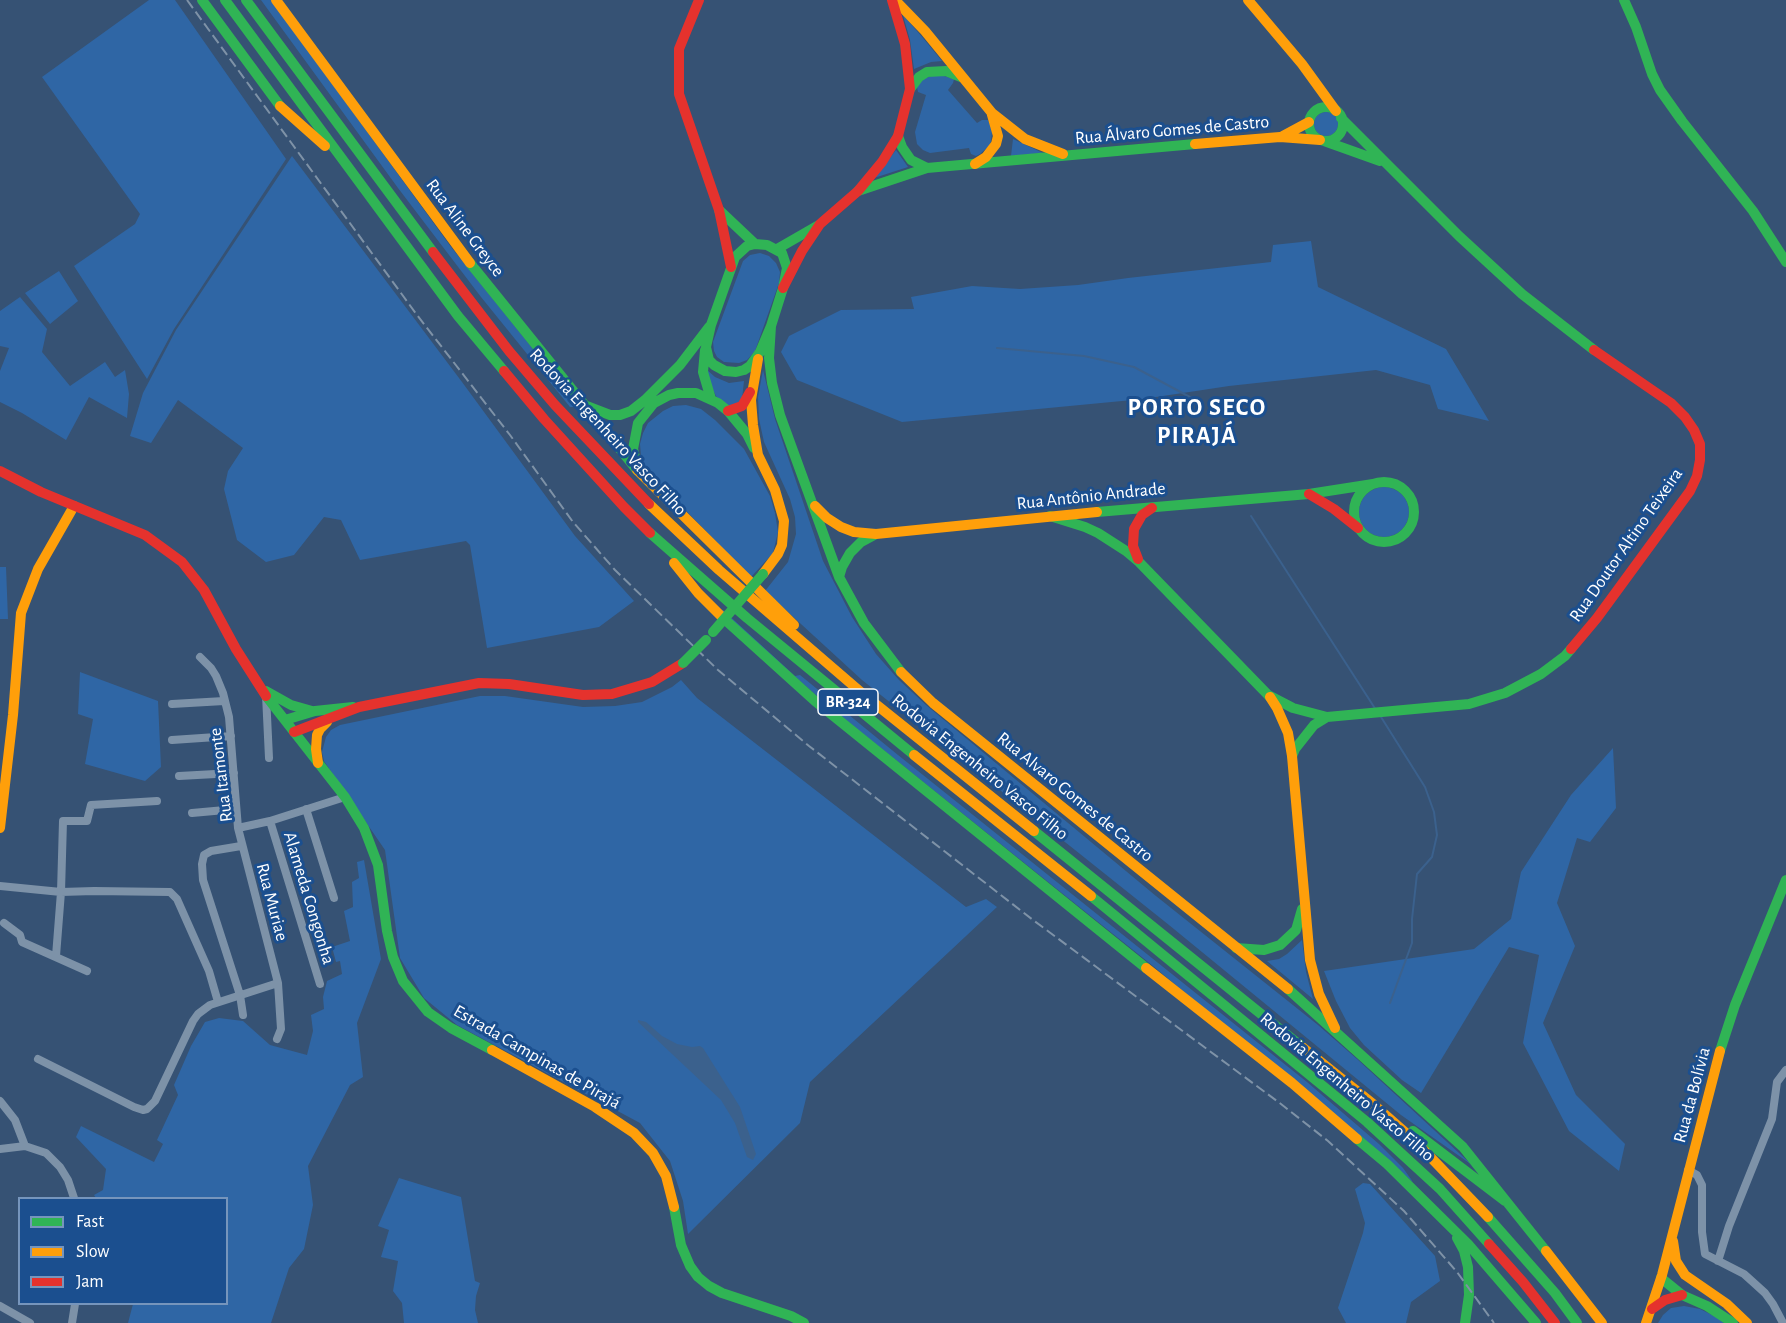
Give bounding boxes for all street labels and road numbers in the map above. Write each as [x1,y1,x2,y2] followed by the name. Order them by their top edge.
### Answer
[1074,111,1270,149] street label: Rua Álvaro Gomes de Castro
[421,175,509,281] street label: Rua Aline Greyce
[525,344,691,520] street label: Rodovia Engenheiro Vasco Filho
[1565,464,1687,626] street label: Rua Doutor Altino Teixeira
[1015,477,1167,515] street label: Rua Antônio Andrade
[818,689,878,715] road number: BR-324
[887,689,1073,845] street label: Rodovia Engenheiro Vasco Filho
[205,727,237,823] street label: Rua Itamonte
[993,727,1157,867] street label: Rua Alvaro Gomes de Castro
[279,829,339,967] street label: Alameda Congonha
[251,861,293,943] street label: Rua Muriae
[449,1000,625,1114] street label: Estrada Campinas de Pirajá
[1255,1008,1439,1166] street label: Rodovia Engenheiro Vasco Filho
[1669,1045,1715,1145] street label: Rua da Bolívia

